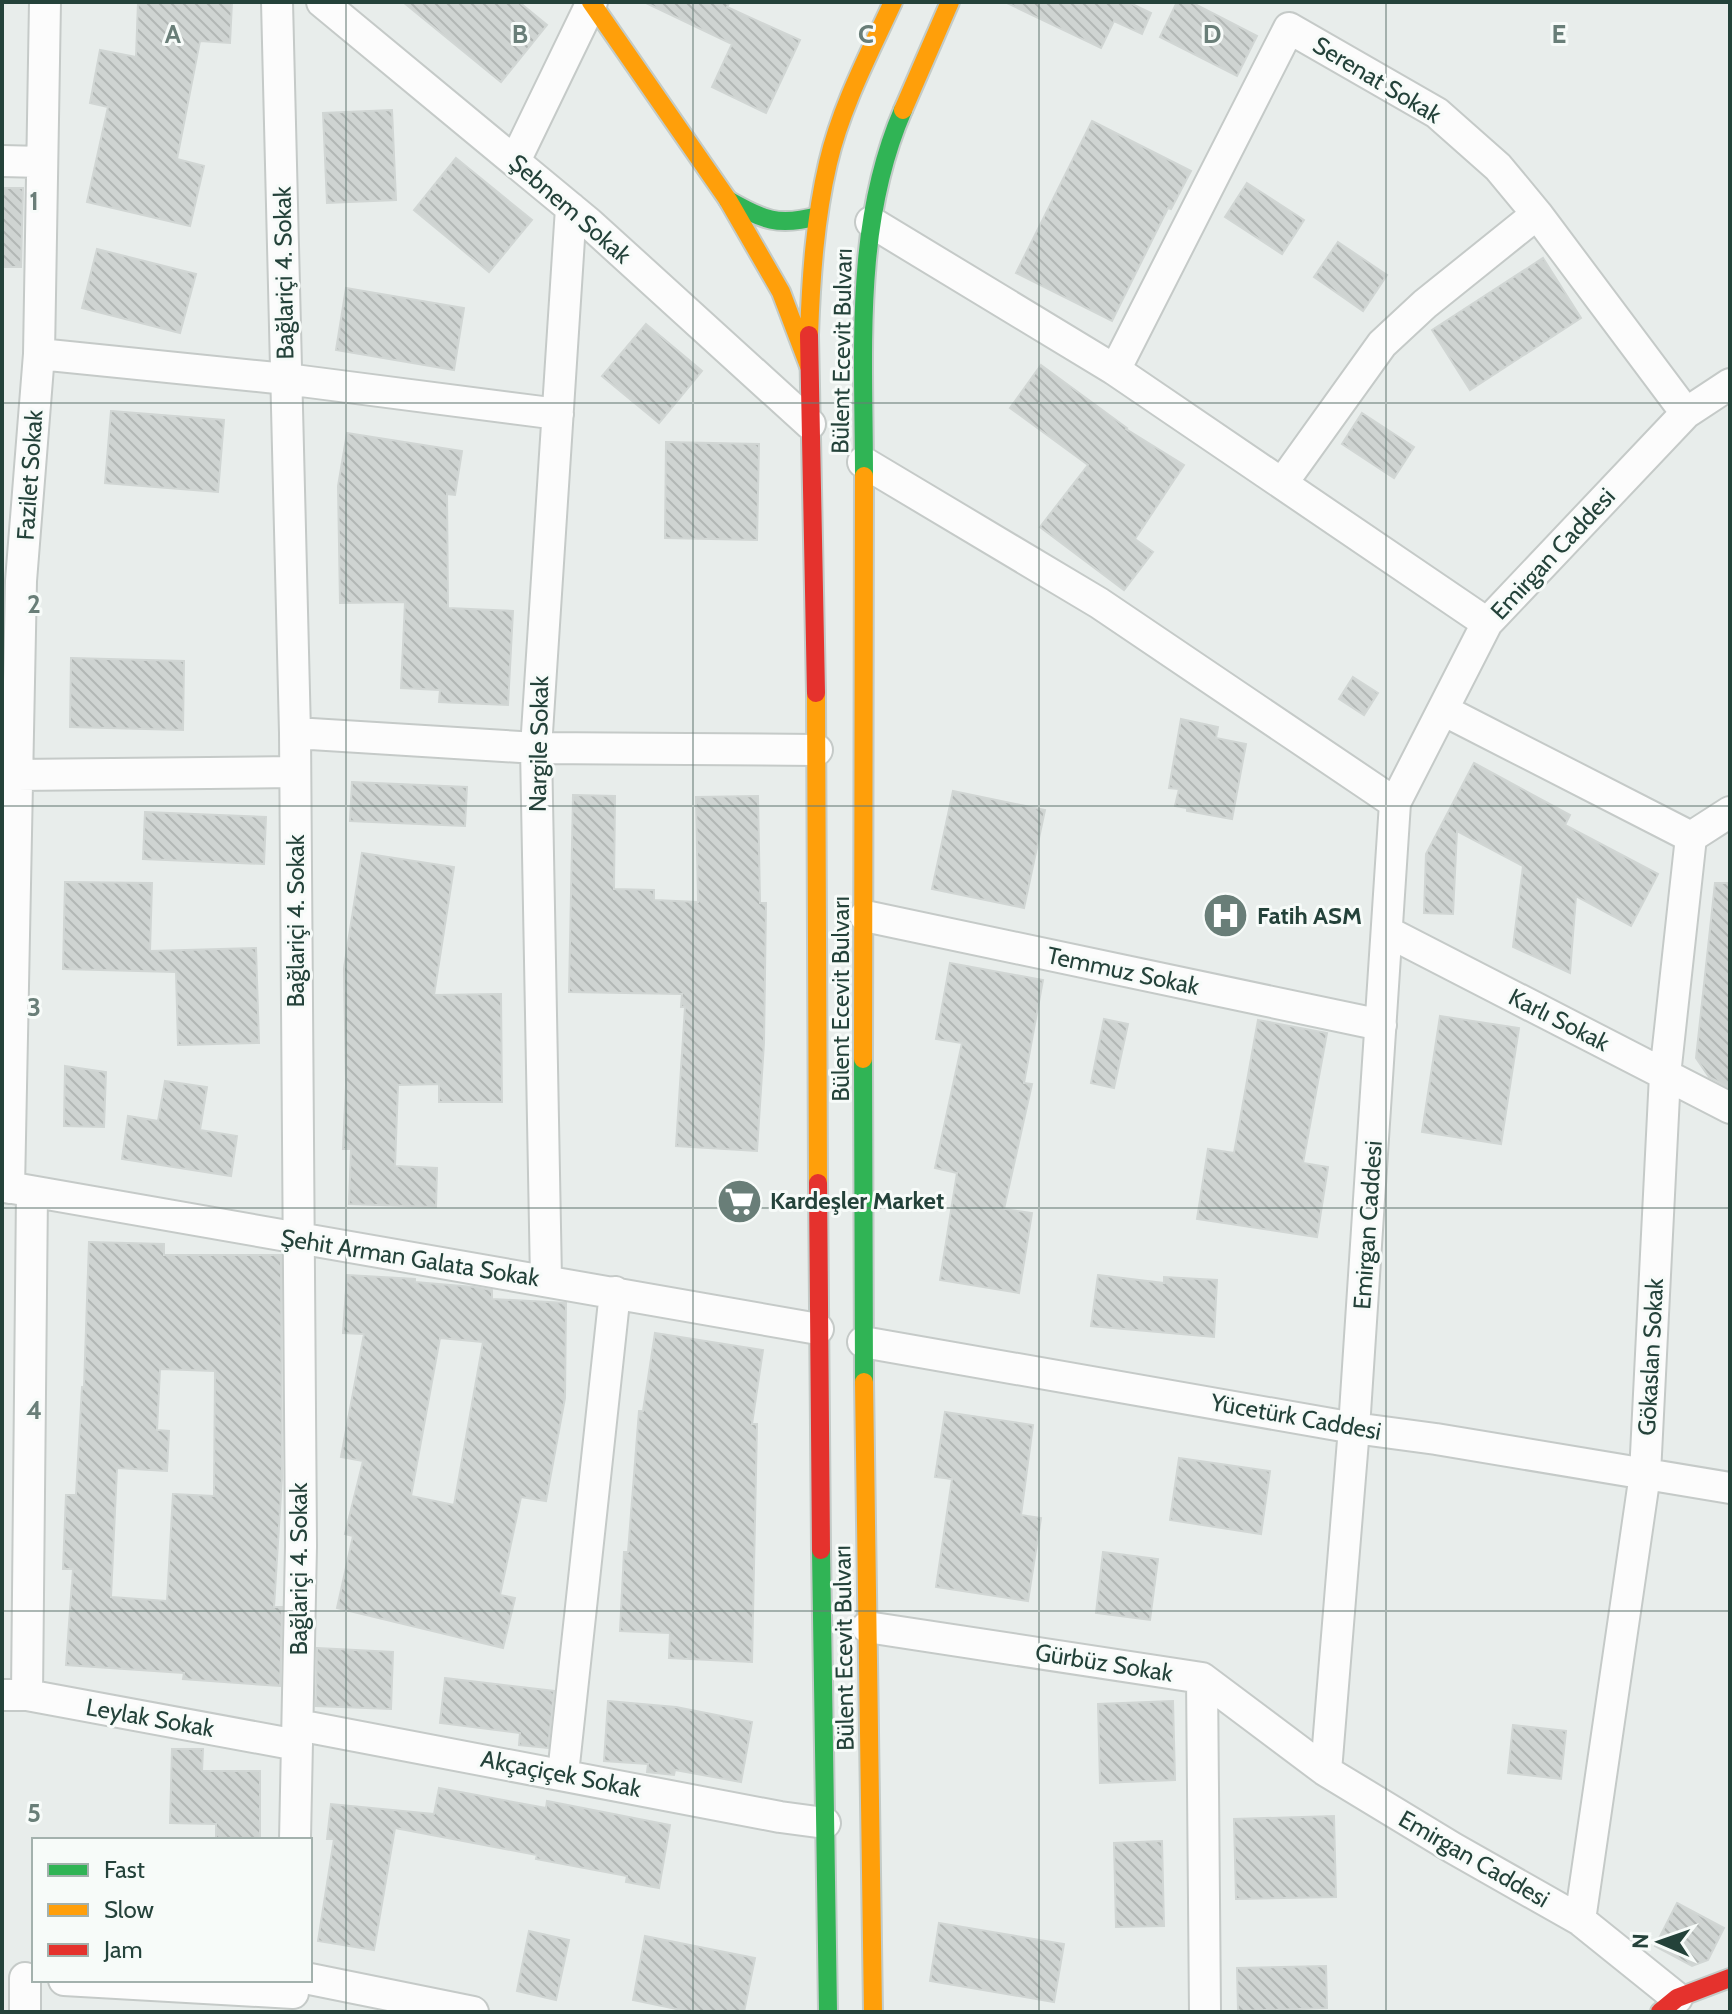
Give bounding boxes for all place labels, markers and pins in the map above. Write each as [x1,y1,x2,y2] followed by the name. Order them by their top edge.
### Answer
[1202,892,1250,940] hospital icon: Fatih ASM
[1257,901,1362,930] place label: Fatih ASM
[715,1177,763,1225] supermarket icon: Kardeşler Market
[770,1186,944,1215] place label: Kardeşler Market

